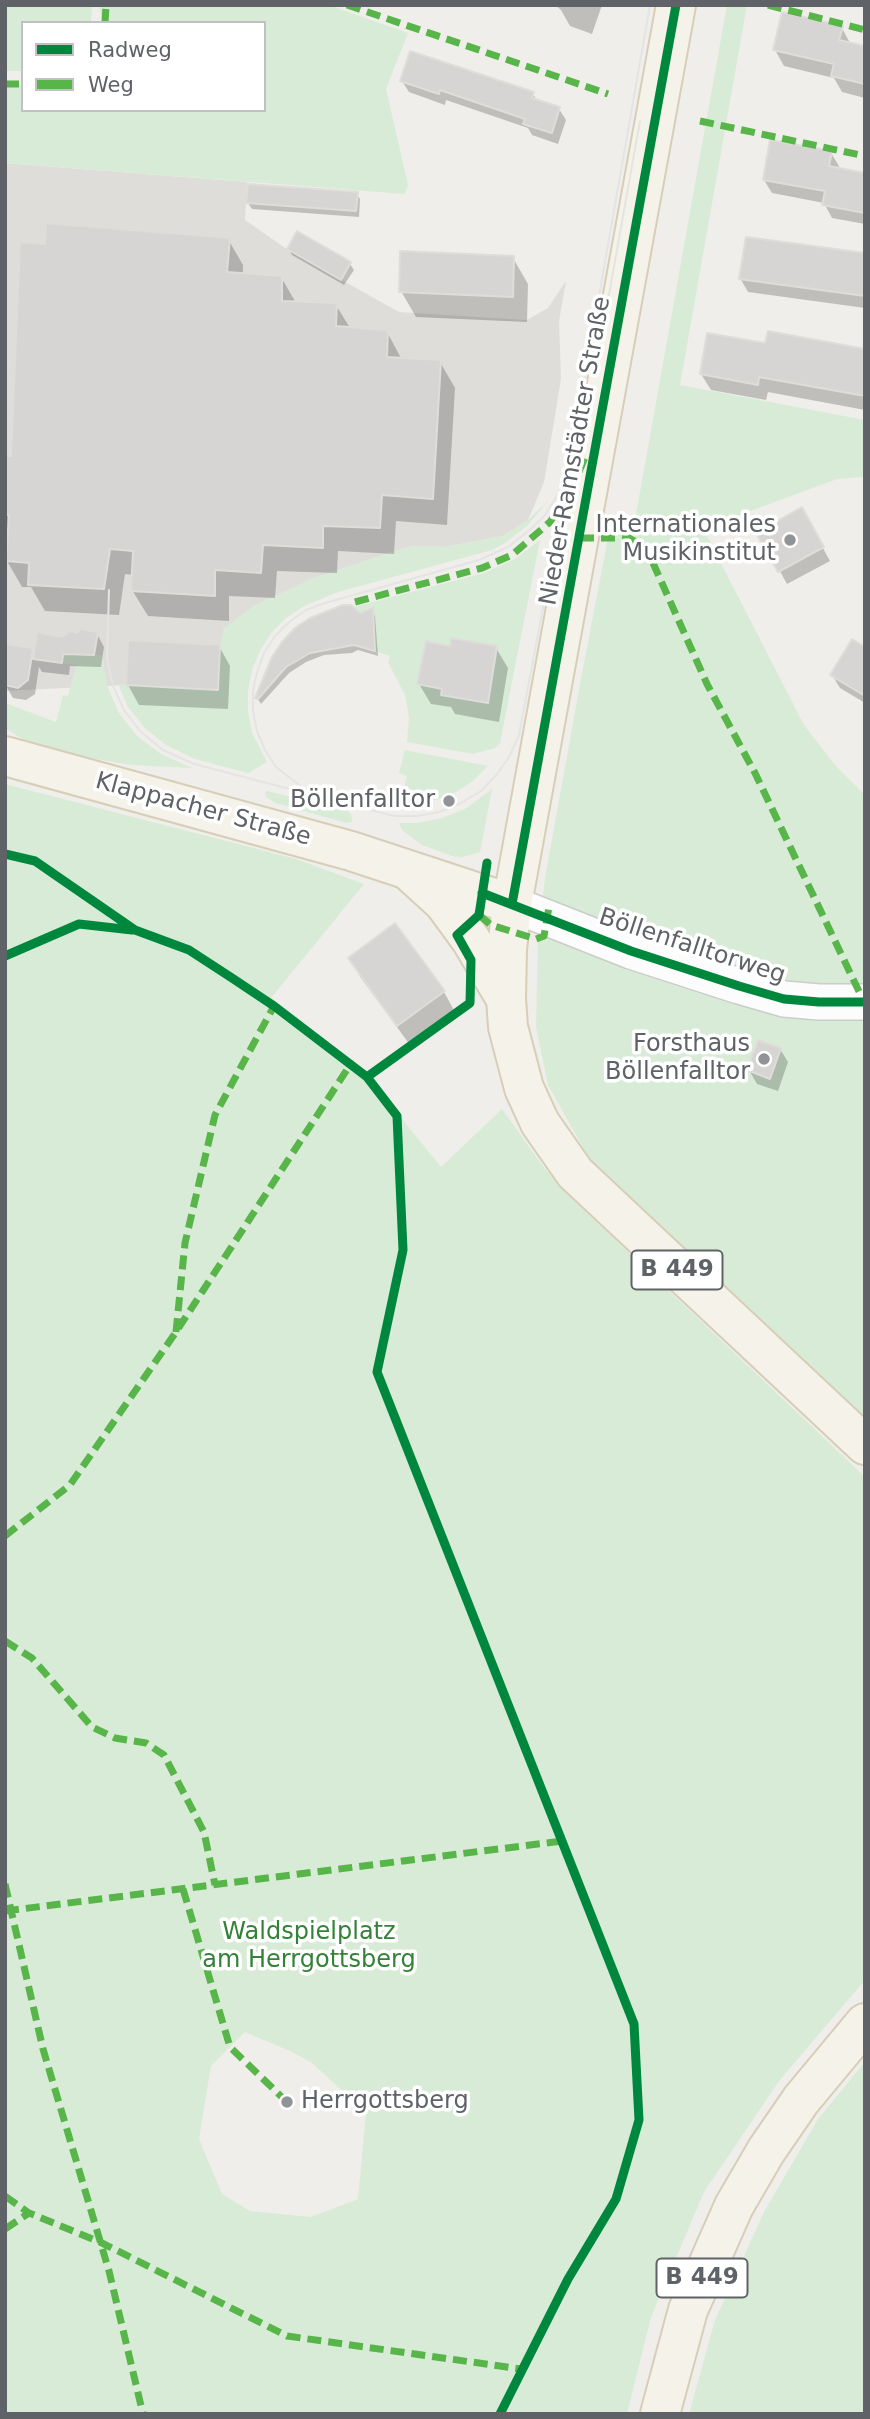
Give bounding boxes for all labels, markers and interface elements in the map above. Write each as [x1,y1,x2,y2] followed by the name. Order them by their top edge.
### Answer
[21,21,266,112] legend
[88,38,172,62] text: Radweg
[88,73,134,97] text: Weg
[535,294,617,608] street label: Nieder-Ramstädter Straße
[596,512,776,568] place label: Internationales Musikinstitut
[782,532,798,548] marker: Internationales Musikinstitut
[92,767,314,853] street label: Klappacher Straße
[290,787,435,815] place label: Böllenfalltor
[441,793,457,809] marker: Böllenfalltor
[595,903,789,991] street label: Böllenfalltorweg
[605,1031,750,1087] place label: Forsthaus Böllenfalltor
[756,1051,772,1067] marker: Forsthaus Böllenfalltor
[632,1250,722,1289] road number: B 449
[202,1919,416,1975] park label: Waldspielplatz am Herrgottsberg
[301,2088,469,2116] place label: Herrgottsberg
[279,2094,295,2110] marker: Herrgottsberg
[656,2258,748,2298] road number: B 449

